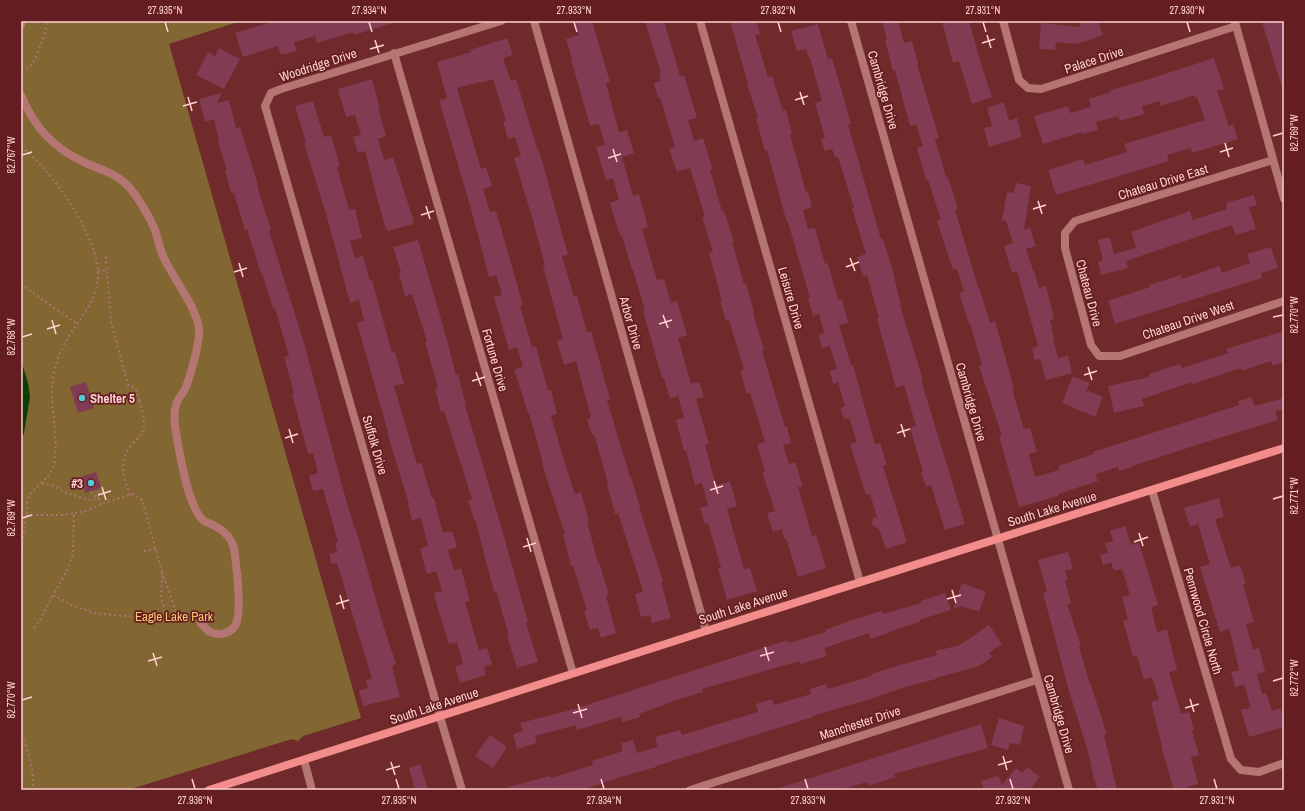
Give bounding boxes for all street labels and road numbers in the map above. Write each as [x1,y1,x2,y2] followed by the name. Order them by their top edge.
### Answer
[1062,42,1126,78] street label: Palace Drive
[277,44,359,86] street label: Woodridge Drive
[864,49,902,131] street label: Cambridge Drive
[1116,160,1210,204] street label: Chateau Drive East
[1072,258,1106,328] street label: Chateau Drive
[774,265,808,331] street label: Leisure Drive
[615,294,647,352] street label: Arbor Drive
[1140,296,1236,344] street label: Chateau Drive West
[478,327,512,393] street label: Fortune Drive
[952,361,990,443] street label: Cambridge Drive
[358,413,392,477] street label: Suffolk Drive
[1005,487,1099,531] street label: South Lake Avenue
[1180,566,1226,676] street label: Pennwood Circle North
[696,584,790,628] street label: South Lake Avenue
[1040,673,1078,755] street label: Cambridge Drive
[387,684,481,728] street label: South Lake Avenue
[817,702,903,744] street label: Manchester Drive

